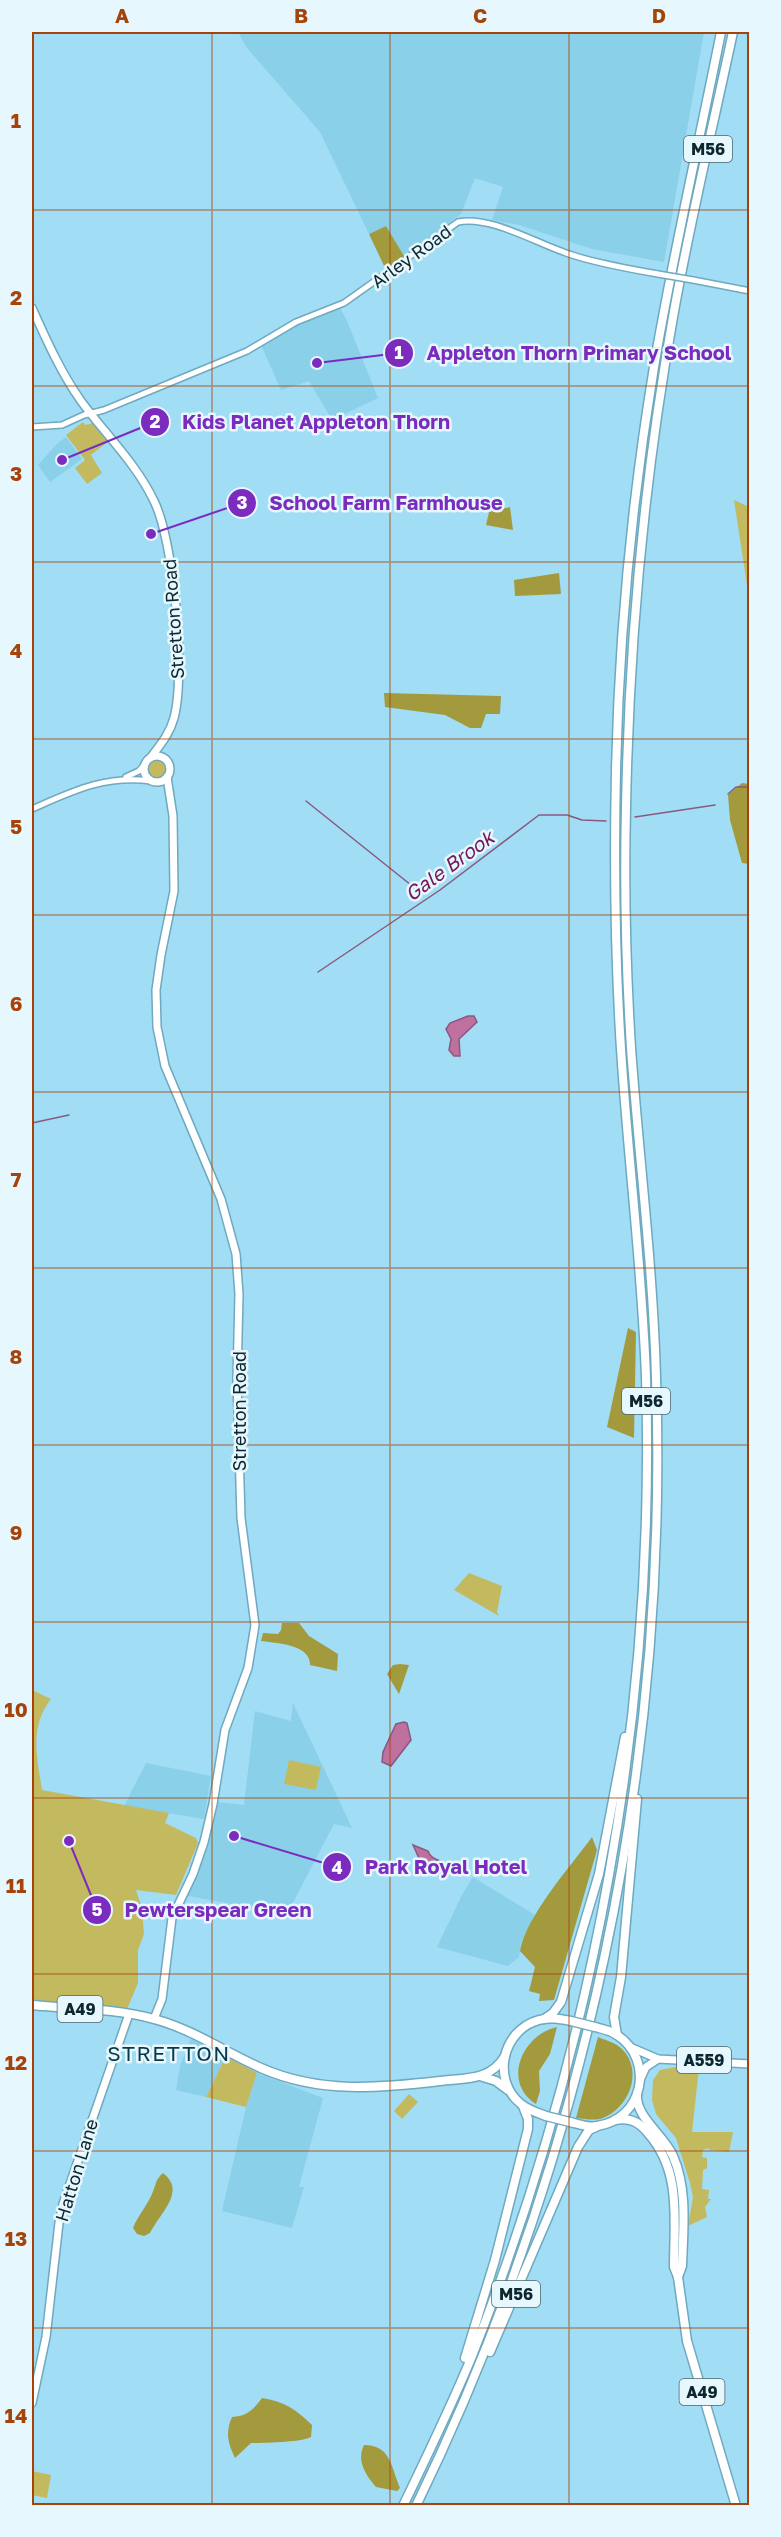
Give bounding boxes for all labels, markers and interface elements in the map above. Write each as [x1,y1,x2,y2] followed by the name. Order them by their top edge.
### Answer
[115,3,129,27] text: A
[294,3,308,27] text: B
[473,3,487,27] text: C
[652,3,666,27] text: D
[11,108,21,132] text: 1
[684,136,732,162] road number: M56
[367,220,455,292] street label: Arley Road
[10,285,22,309] text: 2
[384,334,743,372] callout: Appleton Thorn Primary School
[427,340,732,364] text: Appleton Thorn Primary School
[394,341,404,363] text: 1
[140,403,462,441] callout: Kids Planet Appleton Thorn
[182,409,450,433] text: Kids Planet Appleton Thorn
[150,410,161,432] text: 2
[10,461,22,485] text: 3
[227,484,515,522] callout: School Farm Farmhouse
[269,490,503,514] text: School Farm Farmhouse
[237,491,248,513] text: 3
[158,558,188,680] street label: Stretton Road
[10,638,22,662] text: 4
[10,814,22,838] text: 5
[400,823,501,905] water label: Gale Brook
[10,991,22,1015] text: 6
[11,1167,22,1191] text: 7
[10,1344,22,1368] text: 8
[228,1351,250,1471] street label: Stretton Road
[622,1388,670,1414] road number: M56
[10,1520,22,1544] text: 9
[4,1697,28,1721] text: 10
[322,1848,539,1886] callout: Park Royal Hotel
[365,1854,528,1878] text: Park Royal Hotel
[331,1856,343,1878] text: 4
[6,1873,26,1897] text: 11
[82,1891,323,1929] callout: Pewterspear Green
[124,1897,312,1921] text: Pewterspear Green
[92,1898,103,1920] text: 5
[58,1996,103,2022] road number: A49
[107,2040,231,2066] district label: STRETTON
[677,2047,731,2073] road number: A559
[5,2050,27,2074] text: 12
[50,2116,102,2224] street label: Hatton Lane
[5,2226,27,2250] text: 13
[492,2281,540,2307] road number: M56
[680,2379,724,2405] road number: A49
[5,2403,27,2427] text: 14

